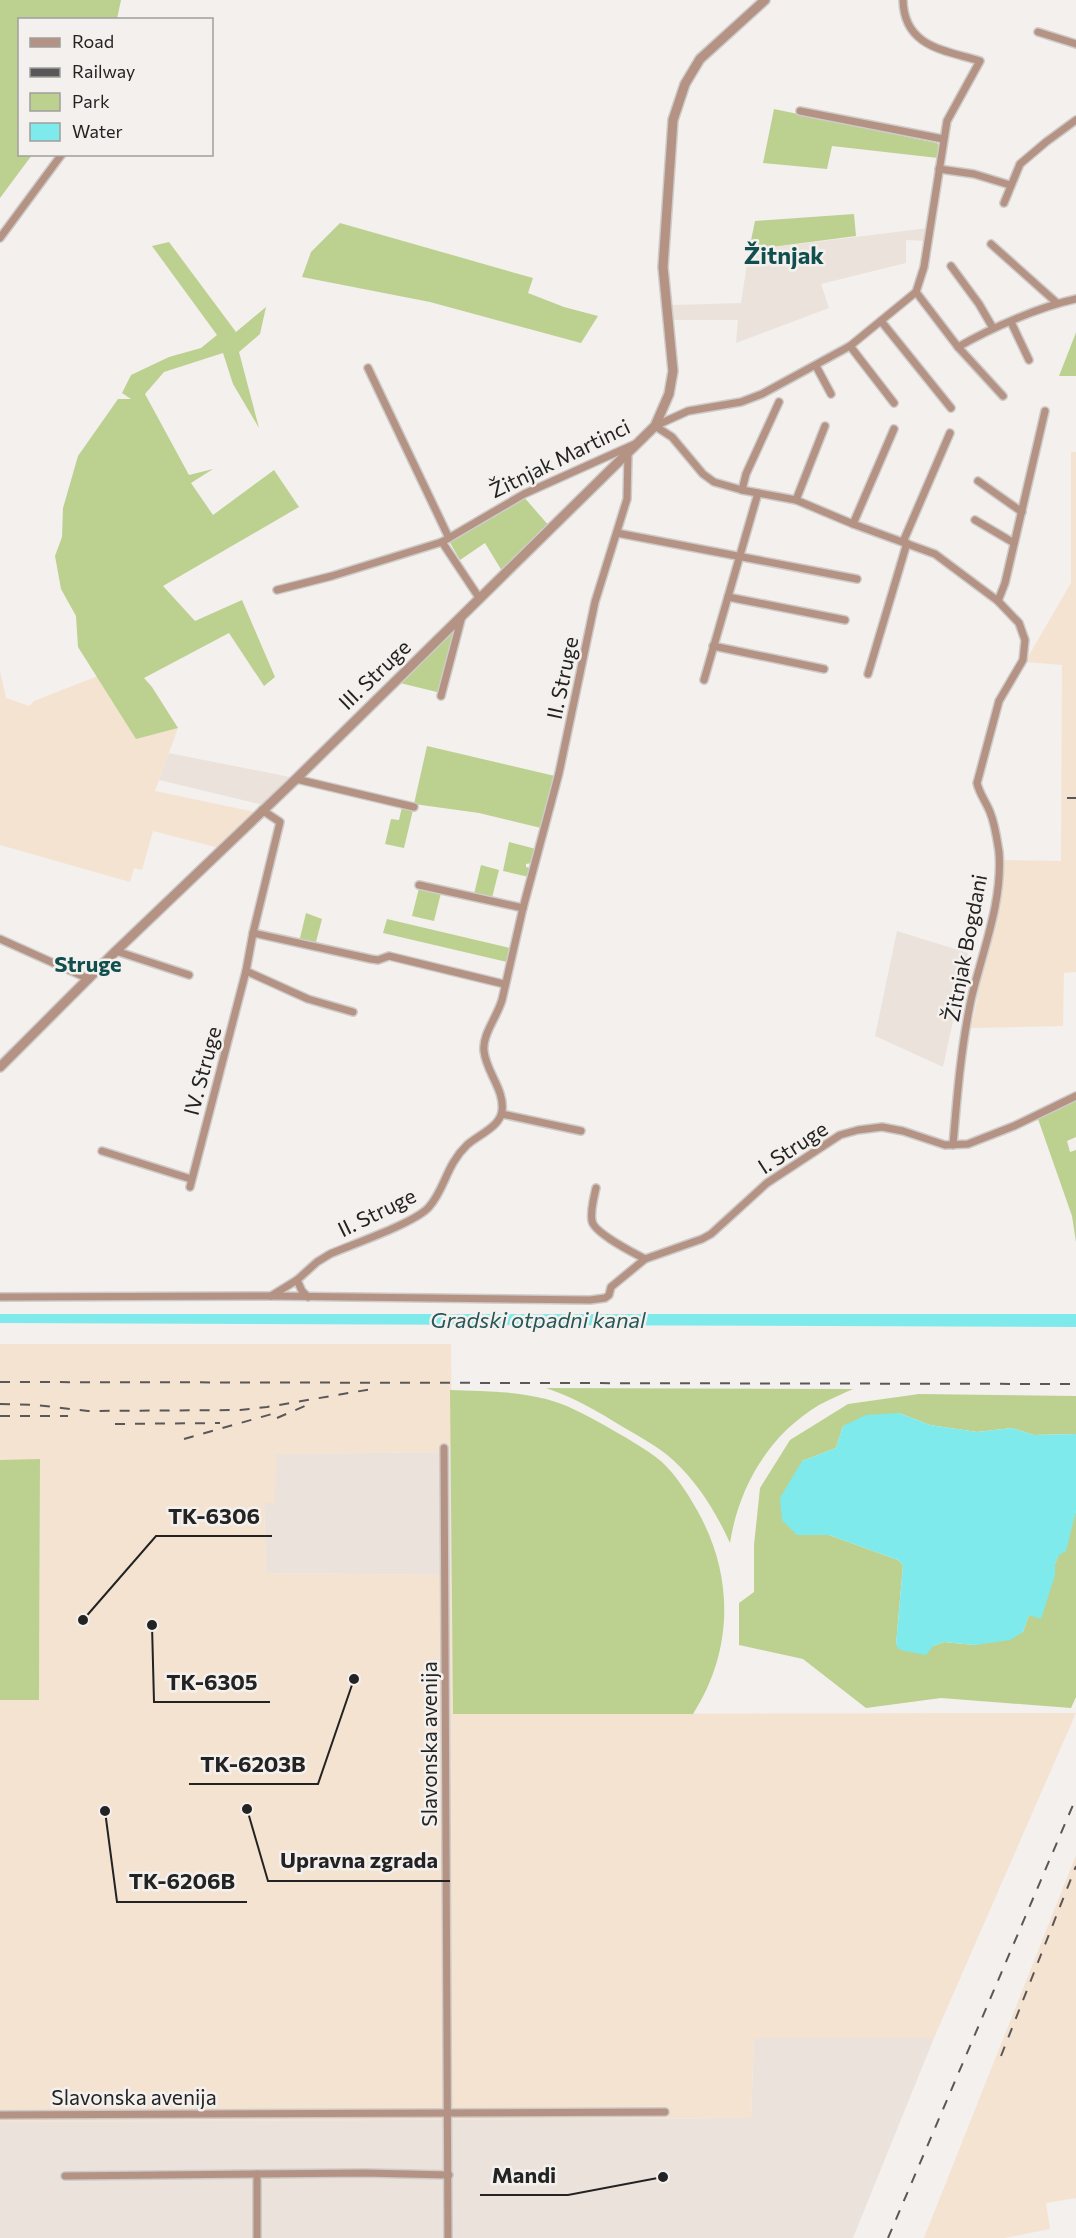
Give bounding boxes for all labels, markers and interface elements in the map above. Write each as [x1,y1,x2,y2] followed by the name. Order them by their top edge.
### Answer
[18,18,213,156] legend
[72,30,114,52] text: Road
[72,60,135,82] text: Railway
[72,90,110,112] text: Park
[72,120,123,142] text: Water
[744,240,824,269] district label: Žitnjak
[485,413,634,502] street label: Žitnjak Martinci
[333,634,415,714] street label: III. Struge
[541,634,582,721] street label: II. Struge
[938,872,991,1024] street label: Žitnjak Bogdani
[54,950,122,977] district label: Struge
[178,1023,225,1118] street label: IV. Struge
[753,1115,832,1178] street label: I. Struge
[333,1182,419,1241] street label: II. Struge
[430,1306,646,1333] water label: Gradski otpadni kanal
[156,1496,272,1536] callout: TK-6306
[168,1502,260,1529] text: TK-6306
[416,1661,441,1827] street label: Slavonska avenija
[154,1662,270,1702] callout: TK-6305
[166,1668,258,1695] text: TK-6305
[189,1744,318,1784] callout: TK-6203B
[200,1750,306,1777] text: TK-6203B
[268,1841,450,1881] callout: Upravna zgrada
[280,1846,438,1873] text: Upravna zgrada
[117,1862,247,1902] callout: TK-6206B
[129,1867,235,1894] text: TK-6206B
[51,2084,217,2109] street label: Slavonska avenija
[480,2155,568,2195] callout: Mandi
[492,2161,556,2188] text: Mandi

